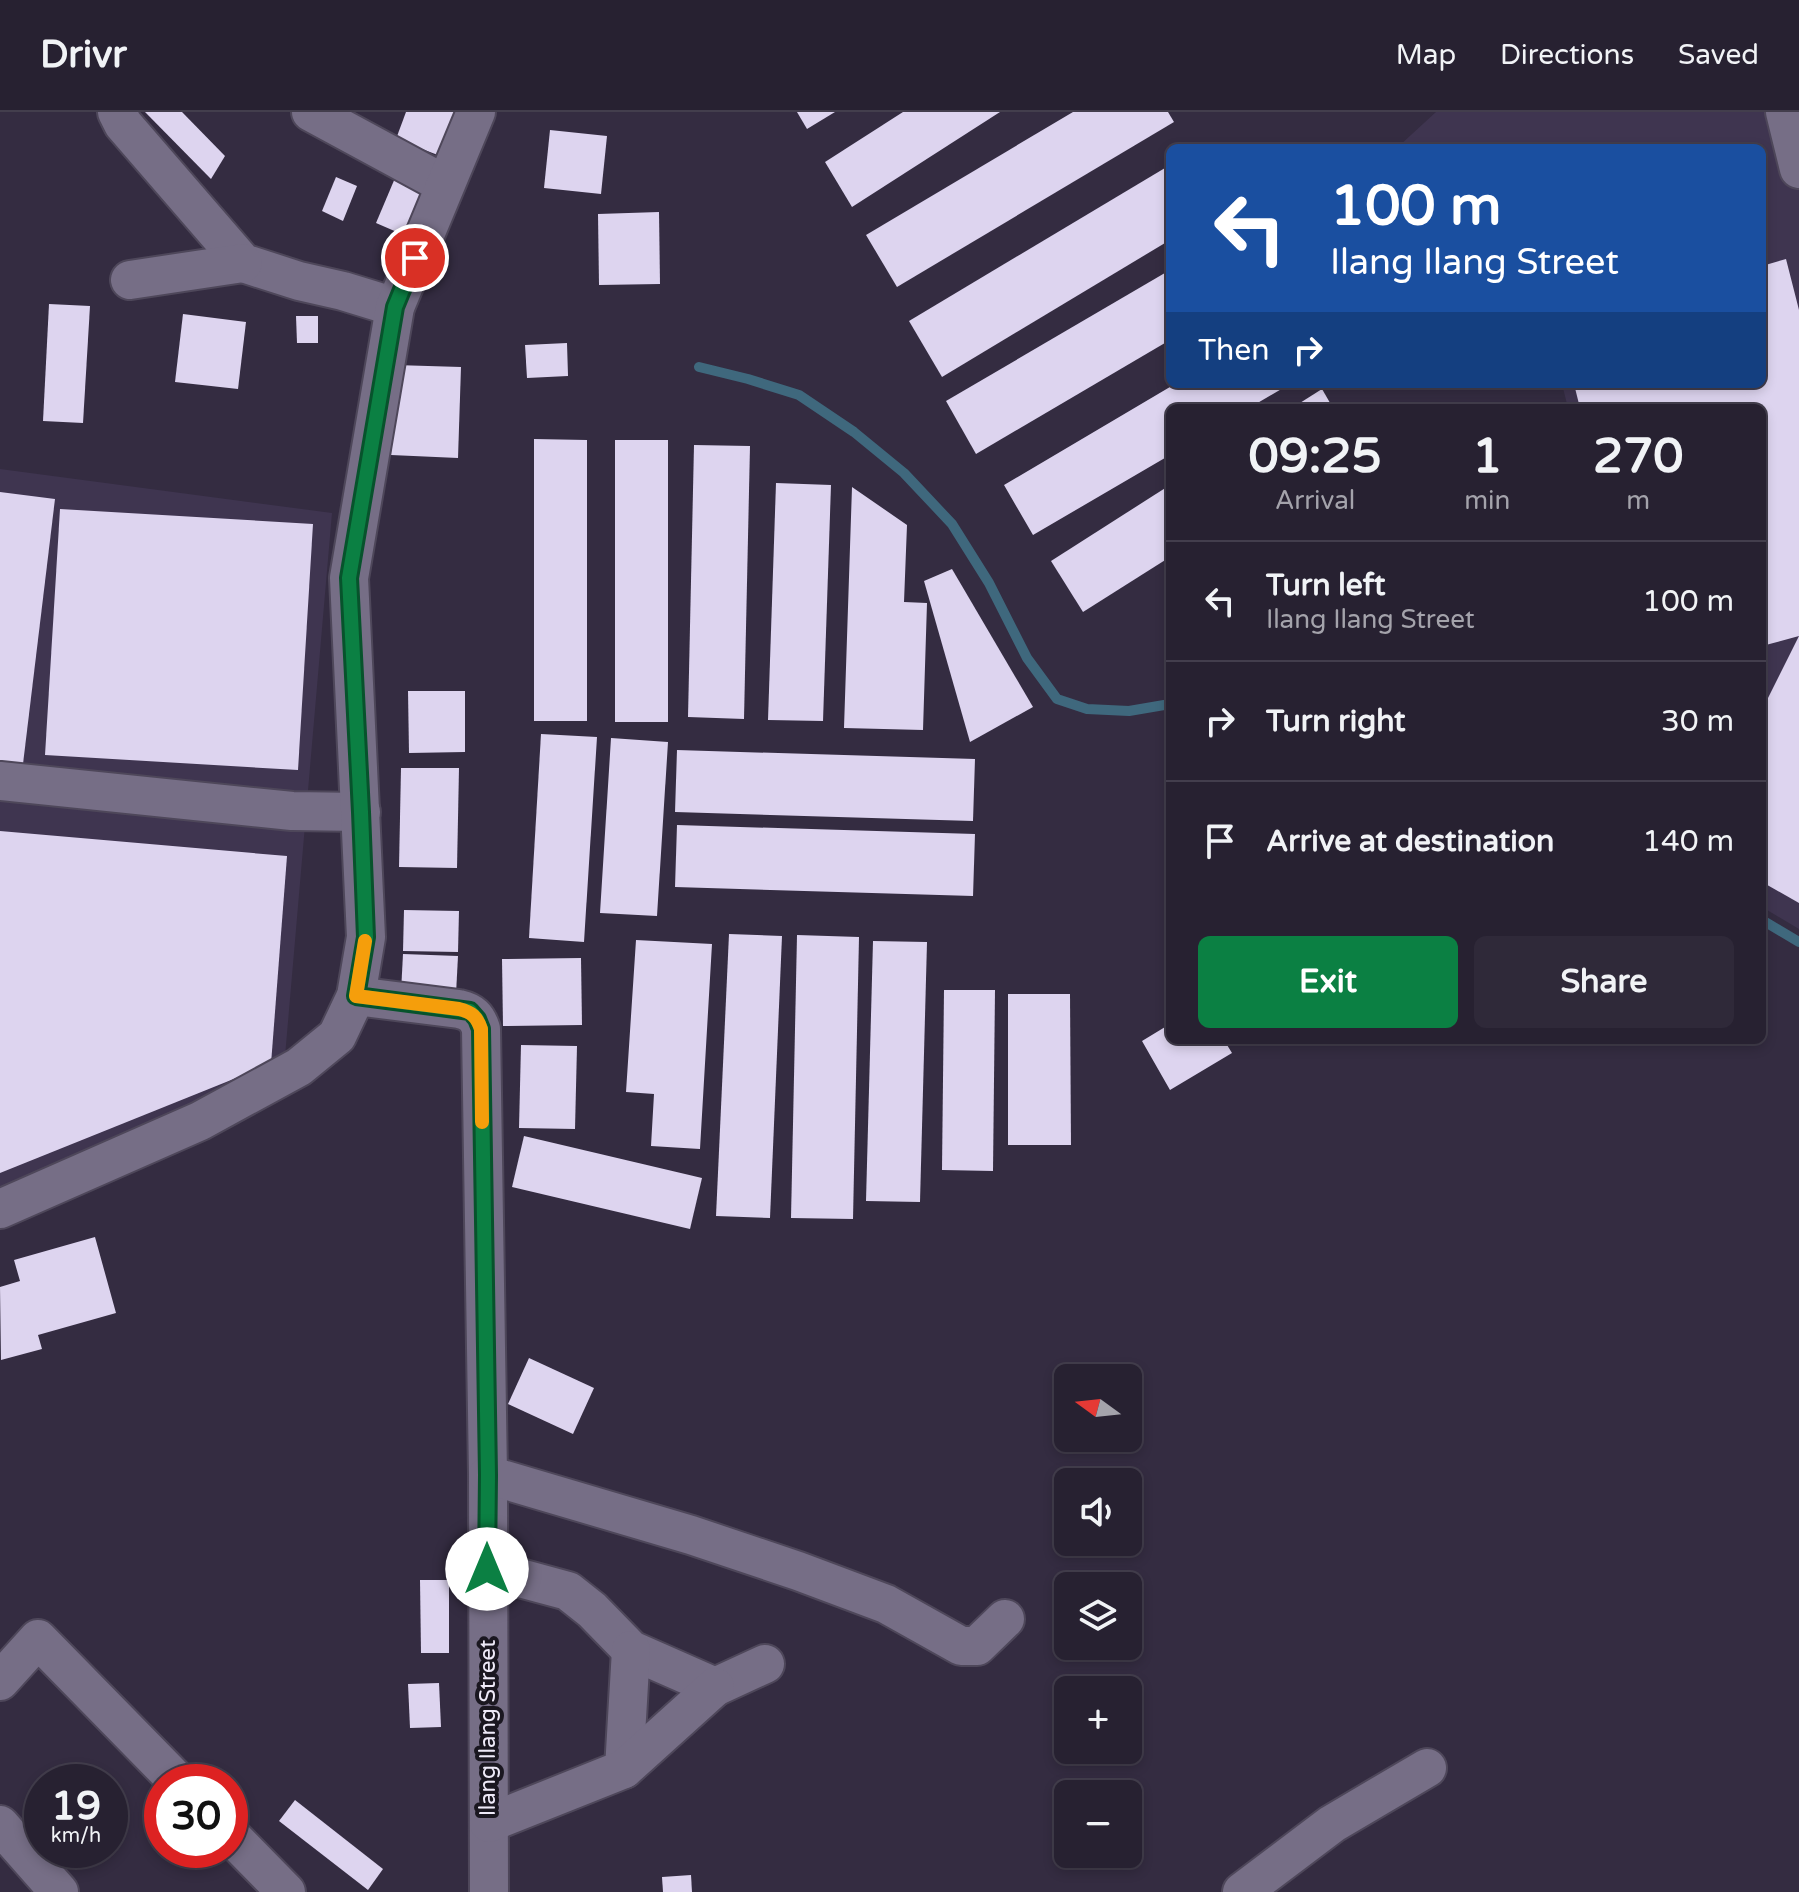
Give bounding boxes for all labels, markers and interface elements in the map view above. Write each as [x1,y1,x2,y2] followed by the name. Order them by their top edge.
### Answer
[40,32,127,78] text: Drivr
[1396,38,1456,72] text: Map
[1500,38,1634,72] text: Directions
[1678,38,1759,72] text: Saved
[1330,173,1501,240] text: 100 m
[1198,176,1302,280] icon: left
[381,224,449,292] pin
[393,236,437,280] icon: arrive
[1330,241,1619,284] text: Ilang Ilang Street
[1286,328,1330,372] icon: right
[1198,332,1270,369] text: Then
[1249,428,1382,486] text: 09:25
[1472,428,1502,486] text: 1
[1593,428,1683,486] text: 270
[1275,485,1355,516] text: Arrival
[1464,485,1510,516] text: min
[1626,485,1650,516] text: m
[1266,567,1385,604] text: Turn left
[1198,579,1242,623] icon: left
[1642,583,1734,620] text: 100 m
[1266,604,1475,635] text: Ilang Ilang Street
[1198,699,1242,743] icon: right
[1266,703,1406,740] text: Turn right
[1661,703,1734,740] text: 30 m
[1198,819,1242,863] icon: arrive
[1266,823,1554,860] text: Arrive at destination
[1642,823,1734,860] text: 140 m
[1198,936,1458,1028] button: Exit
[1474,936,1734,1028] button: Share
[1054,1364,1142,1452] north arrow
[1054,1364,1142,1868] map controls
[1054,1468,1142,1556] button: sound
[445,1527,529,1611] position arrow
[1054,1572,1142,1660] button: layers
[475,1640,501,1816] street label: Ilang Ilang Street
[1054,1676,1142,1764] button: +
[144,1764,248,1868] speed limit sign: 30
[1054,1780,1142,1868] button: −
[51,1782,101,1830] text: 19
[51,1824,101,1848] text: km/h

